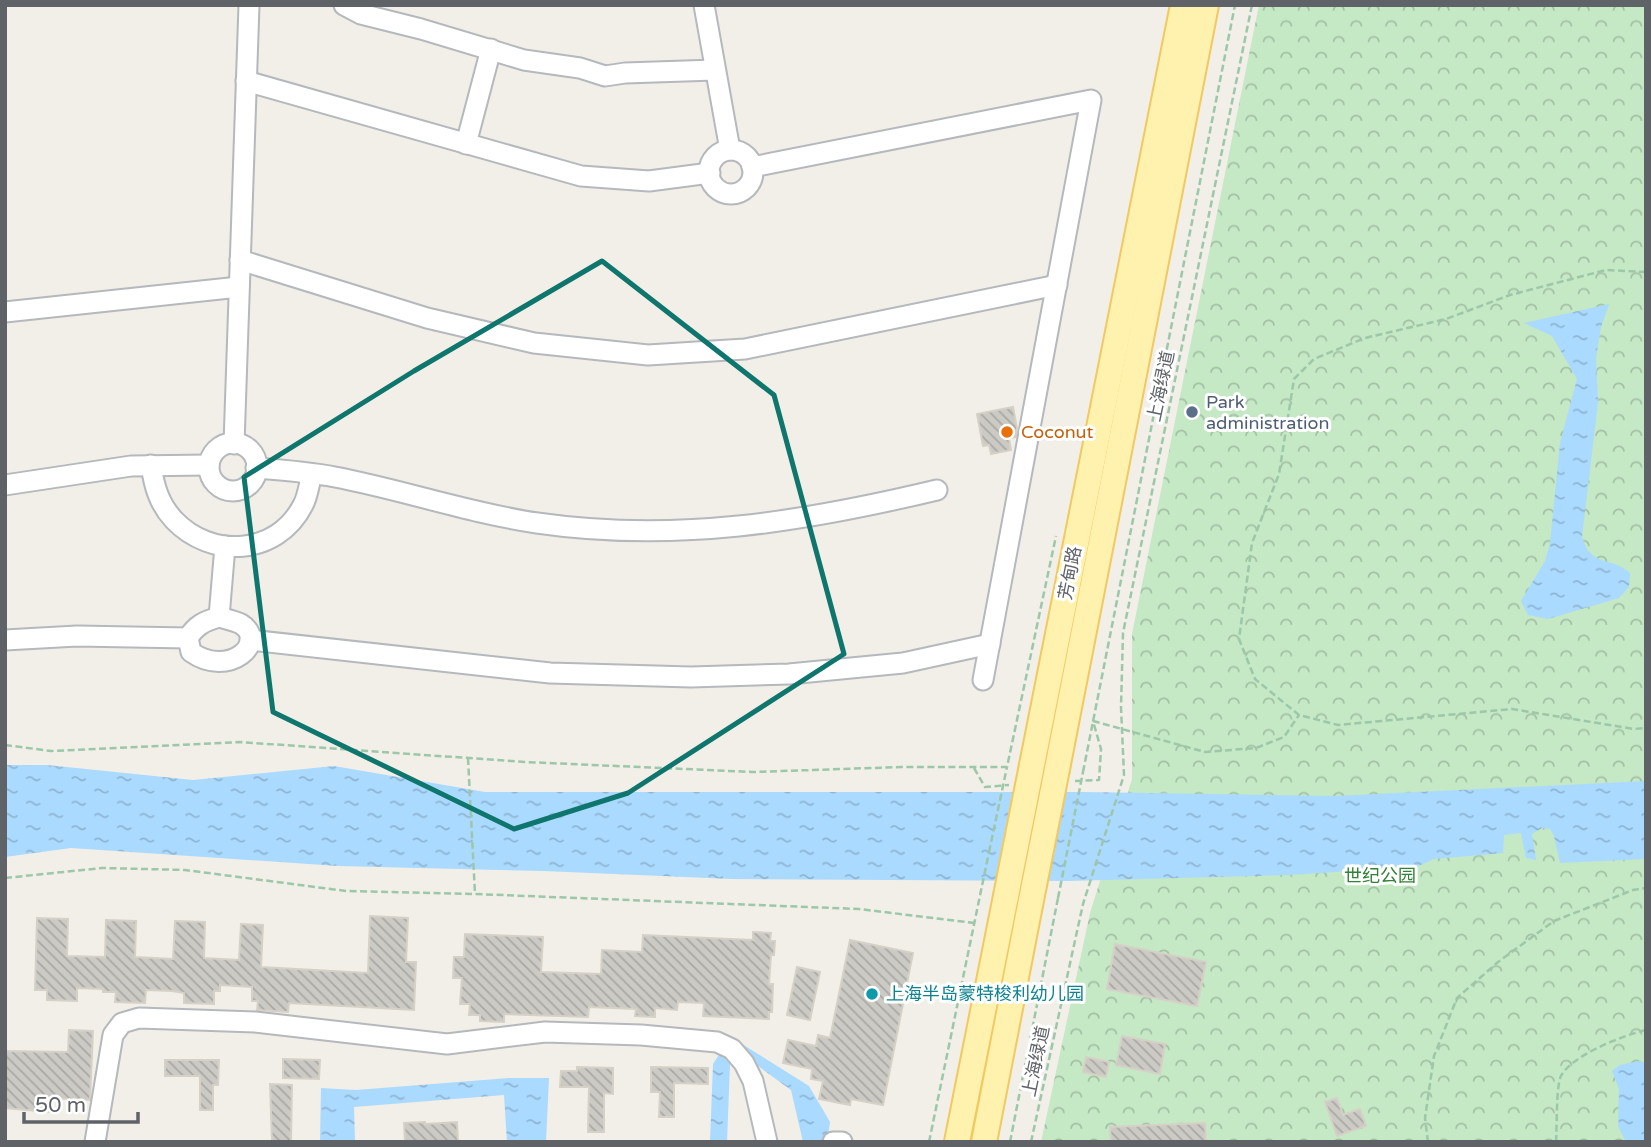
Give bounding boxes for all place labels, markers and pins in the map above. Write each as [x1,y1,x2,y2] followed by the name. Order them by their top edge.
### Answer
[1206,391,1329,434] place label: Park administration
[1184,404,1200,420] marker: Park administration
[1021,421,1093,443] place label: Coconut
[999,424,1015,440] marker: Coconut
[886,983,1084,1005] place label: 上海半岛蒙特梭利幼儿园
[864,986,880,1002] marker: 上海半岛蒙特梭利幼儿园

